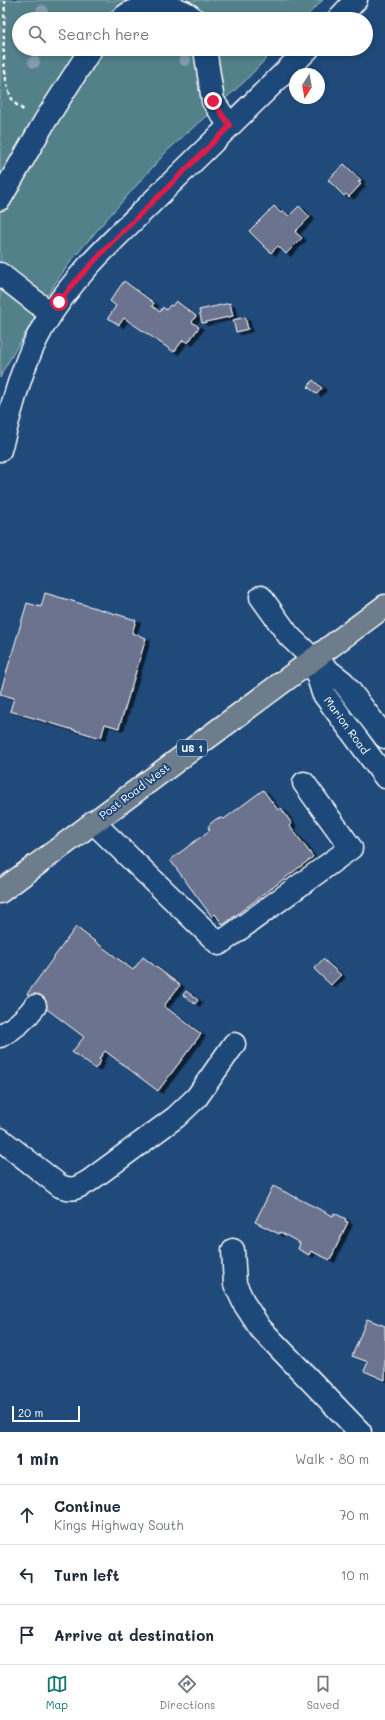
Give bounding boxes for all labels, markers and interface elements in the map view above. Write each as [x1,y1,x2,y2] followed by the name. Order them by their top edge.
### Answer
[12,12,373,56] search box
[26,23,48,45] icon: search
[58,24,149,44] text: Search here
[289,68,325,104] north arrow
[204,92,222,110] route end
[50,293,68,311] route start
[321,693,373,757] street label: Marion Road
[177,740,207,756] road number: US 1
[96,759,172,822] street label: Post Road West
[12,1404,80,1423] scale bar
[18,1405,43,1420] text: 20 m
[16,1447,59,1469] text: 1 min
[295,1450,369,1467] text: Walk · 80 m
[54,1496,121,1516] text: Continue
[16,1504,38,1526] icon: ahead
[339,1506,369,1523] text: 70 m
[54,1516,184,1533] text: Kings Highway South
[16,1564,38,1586] icon: left
[54,1565,119,1585] text: Turn left
[341,1566,369,1583] text: 10 m
[16,1624,38,1646] icon: arrive
[54,1625,214,1645] text: Arrive at destination
[46,1673,68,1712] tab: Map
[159,1673,215,1712] tab: Directions
[307,1673,339,1712] tab: Saved

